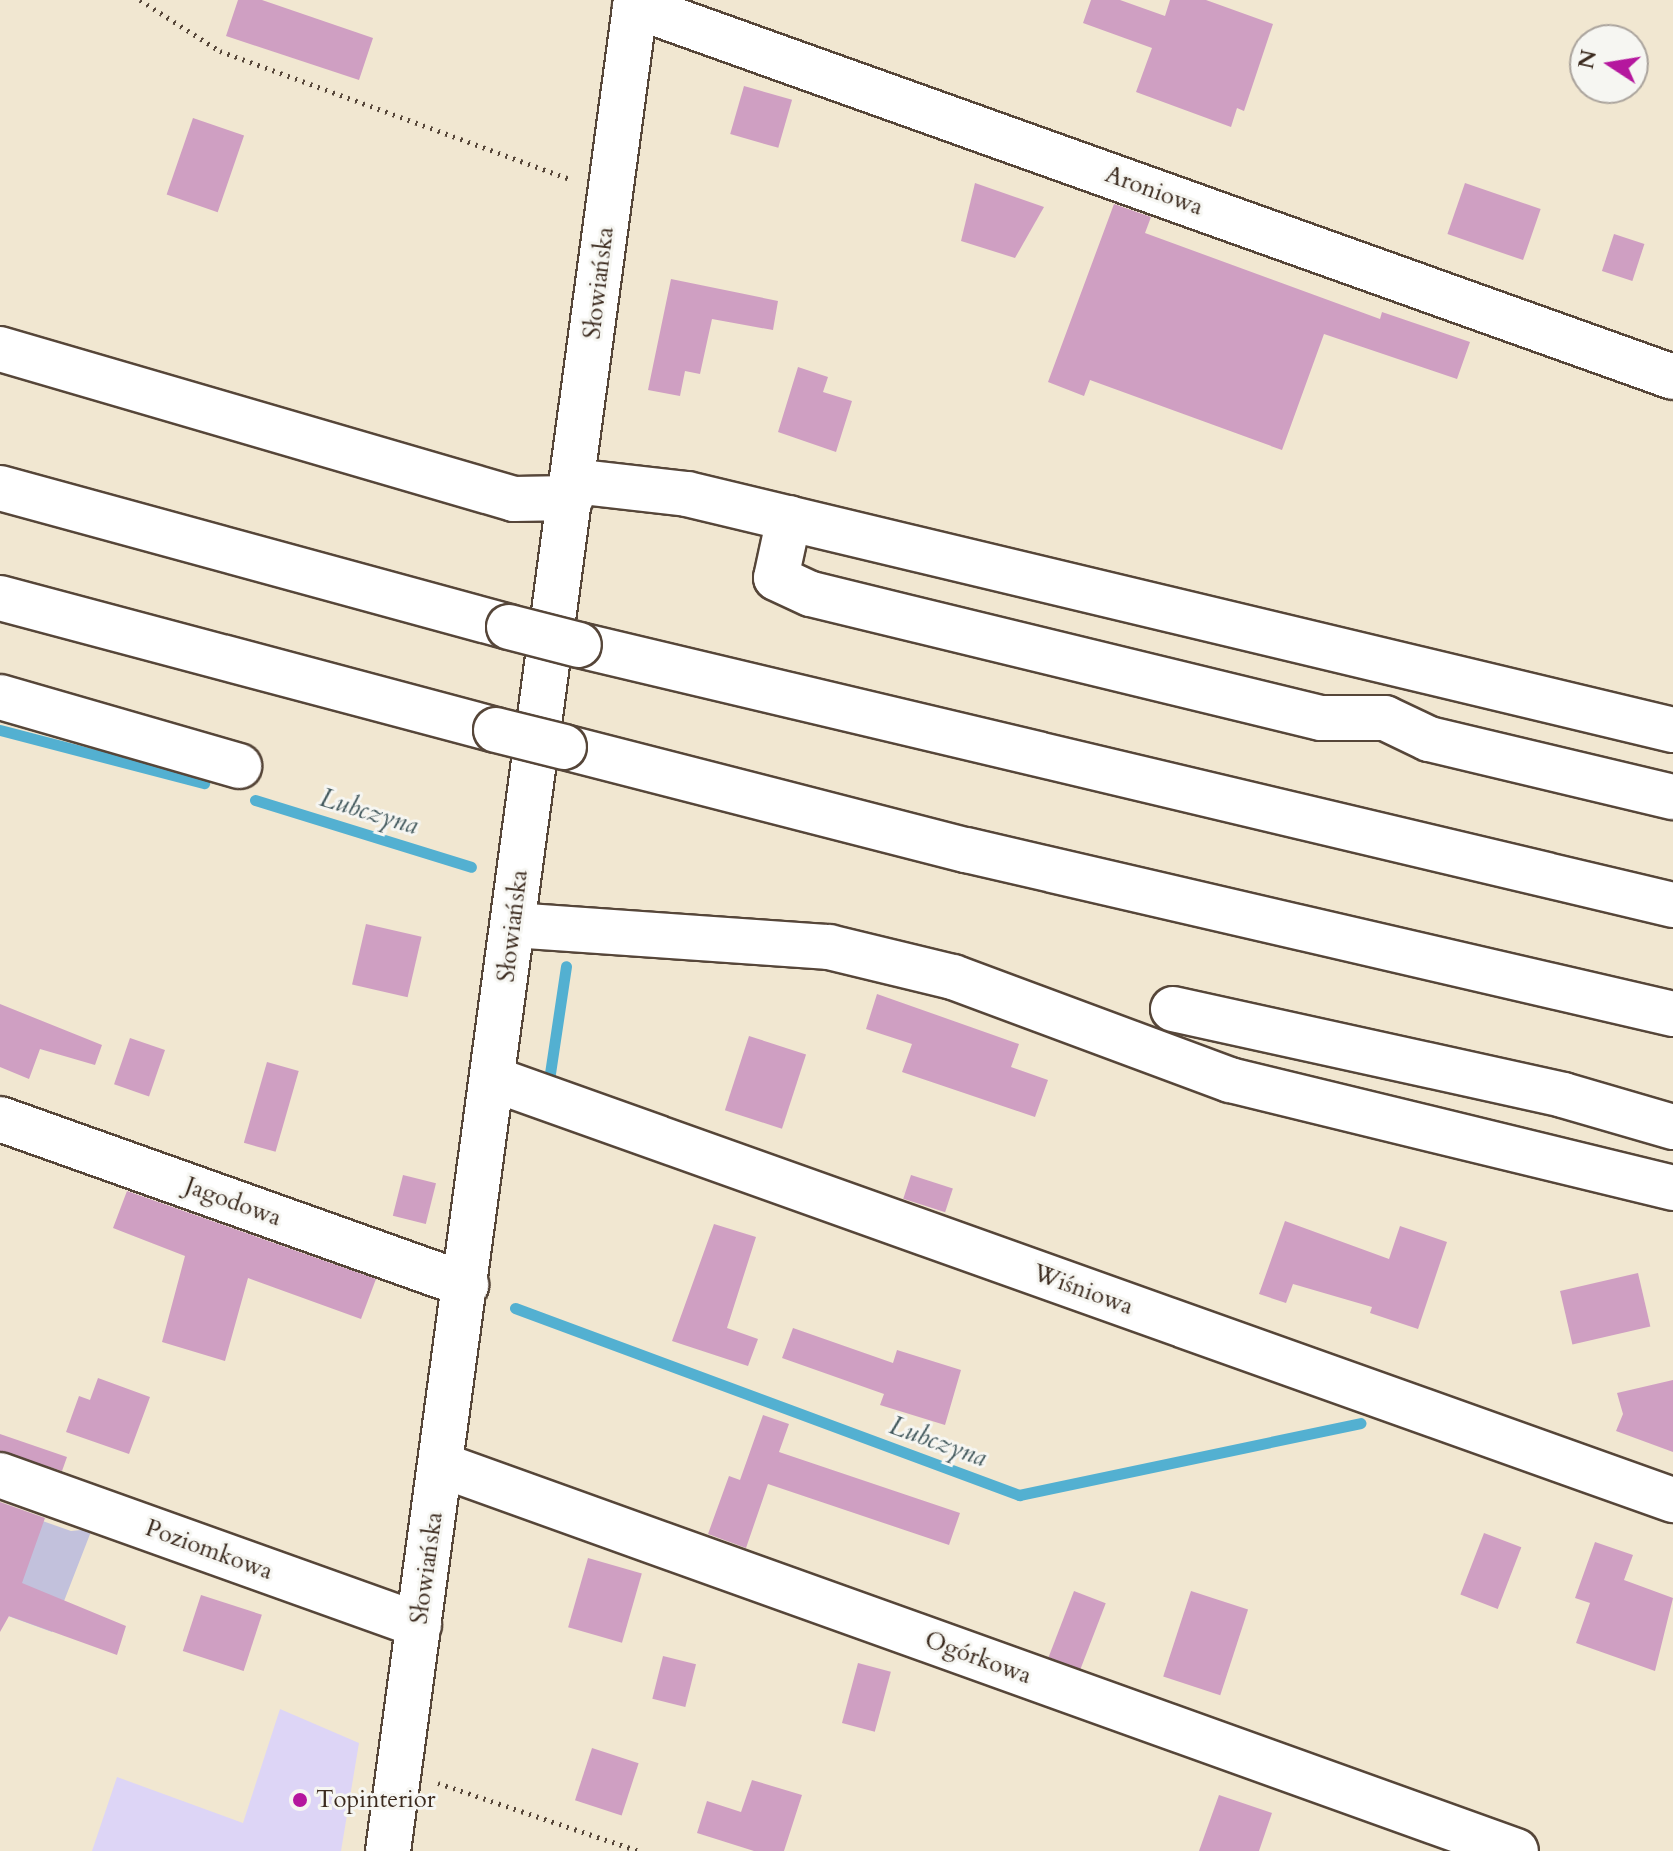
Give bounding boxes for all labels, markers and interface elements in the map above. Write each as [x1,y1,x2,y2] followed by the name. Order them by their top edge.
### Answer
[1569,24,1649,104] north arrow
[1571,47,1604,72] text: N
[1101,160,1207,222] street label: Aroniowa
[578,225,620,341] street label: Słowiańska
[316,782,422,842] water label: Lubczyna
[492,868,534,984] street label: Słowiańska
[181,1171,285,1233] street label: Jagodowa
[1029,1259,1137,1321] street label: Wiśniowa
[885,1410,991,1474] water label: Lubczyna
[405,1510,449,1626] street label: Słowiańska
[141,1514,277,1586] street label: Poziomkowa
[921,1625,1035,1691] street label: Ogórkowa
[316,1786,435,1814] place label: Topinterior
[291,1791,309,1809] marker: Topinterior

